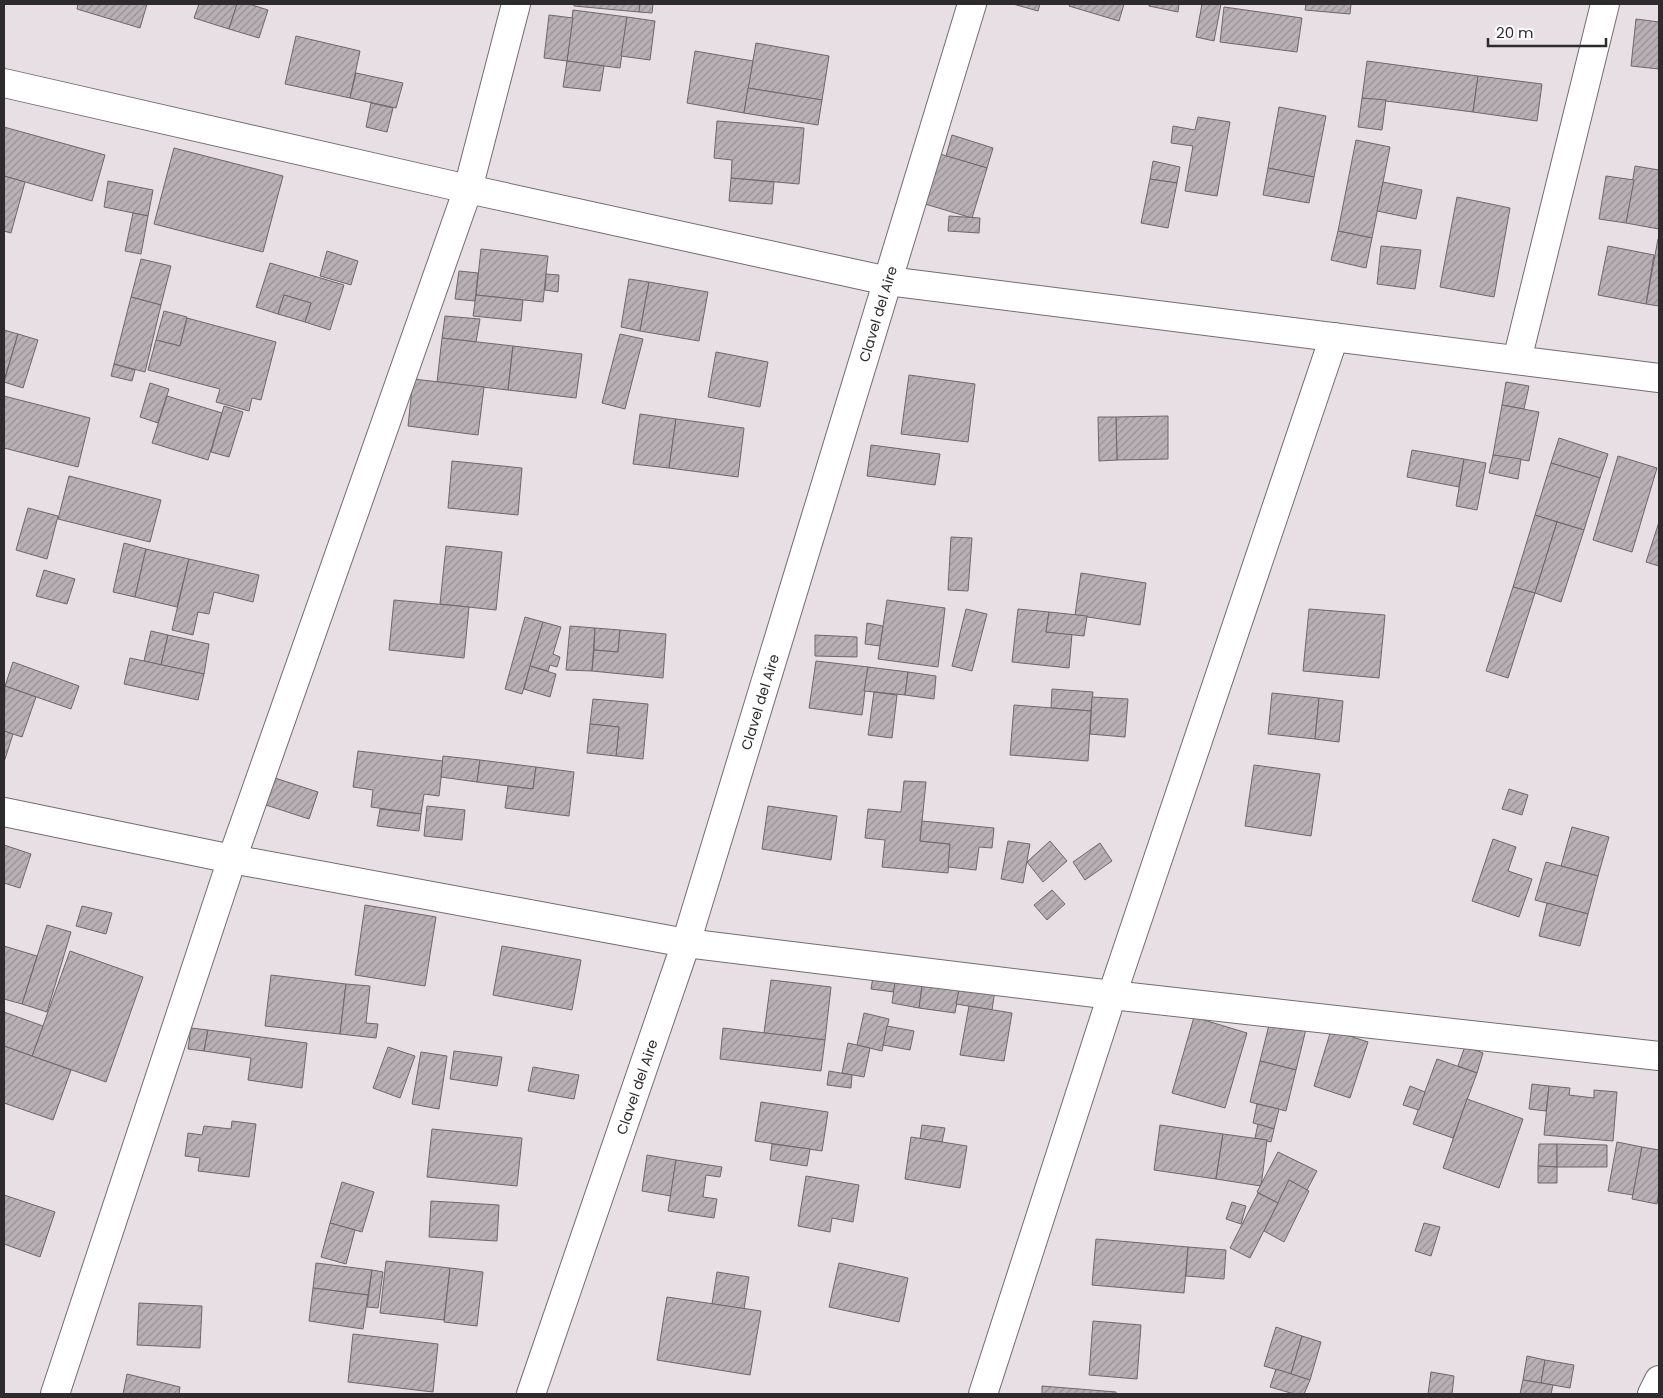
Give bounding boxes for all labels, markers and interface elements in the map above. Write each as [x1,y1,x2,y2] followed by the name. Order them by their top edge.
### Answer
[1488,15,1606,47] scale bar
[1496,22,1534,43] text: 20 m
[854,263,902,365] street label: Clavel del Aire
[736,651,784,753] street label: Clavel del Aire
[611,1036,663,1137] street label: Clavel del Aire

